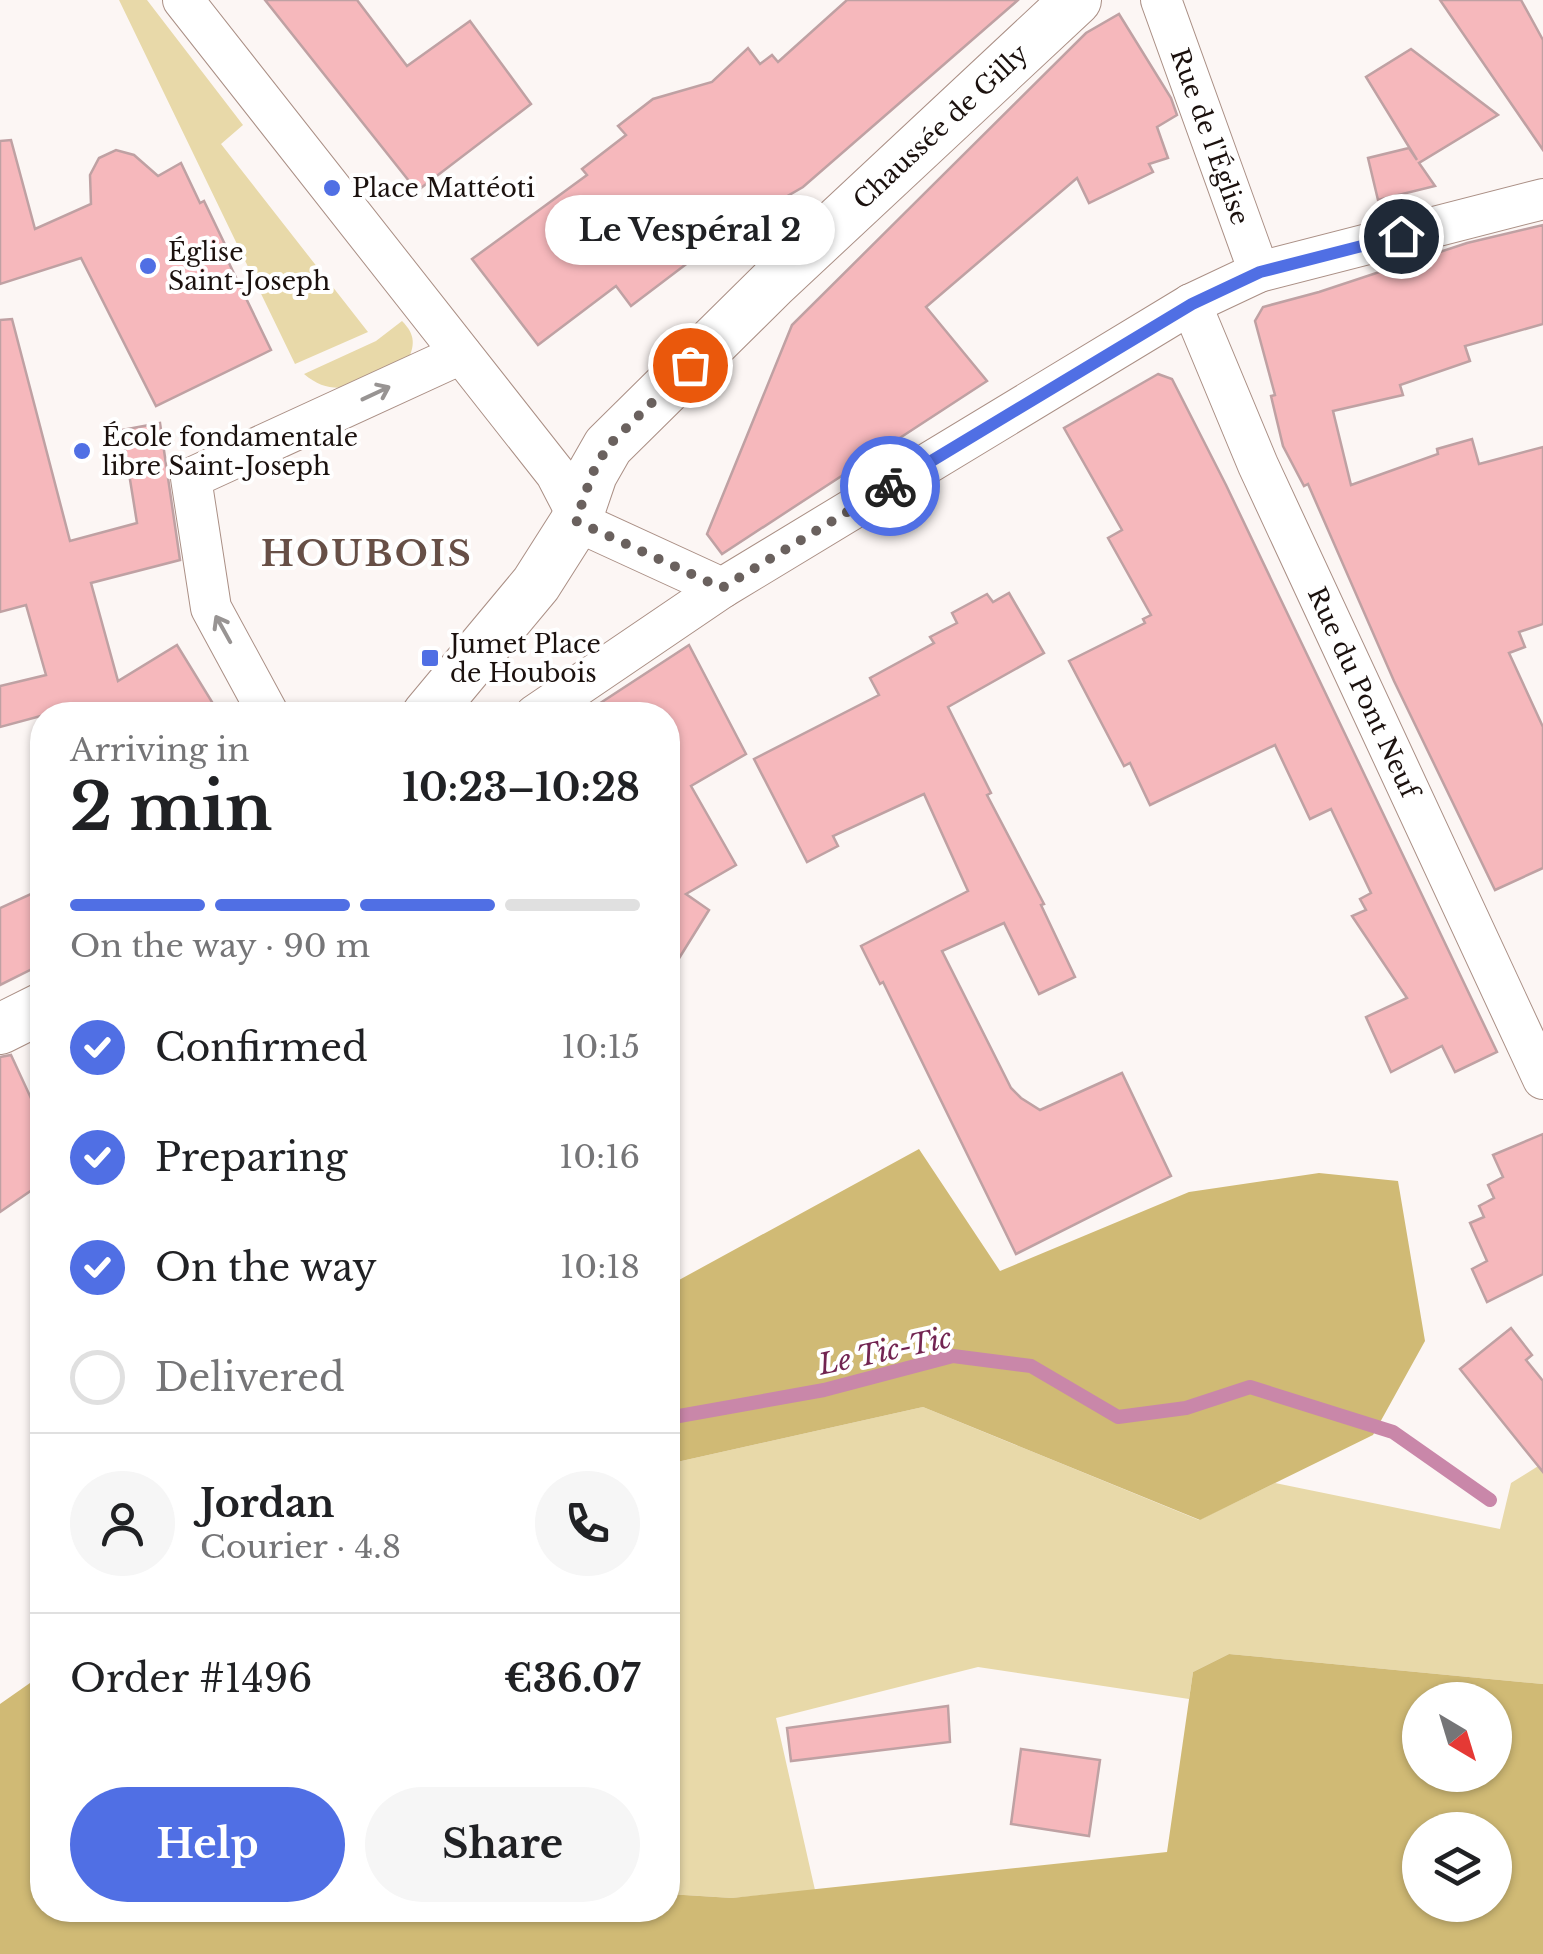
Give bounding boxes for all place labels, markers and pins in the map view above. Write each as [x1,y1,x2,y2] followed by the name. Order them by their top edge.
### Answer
[352,173,535,204] place label: Place Mattéoti
[321,177,343,199] marker: Place Mattéoti
[1359,194,1444,279] pin
[545,195,835,265] callout: Le Vespéral 2
[168,236,330,297] place label: Église Saint-Joseph
[137,255,159,277] marker: Église Saint-Joseph
[648,323,733,408] pin
[102,421,358,482] place label: École fondamentale libre Saint-Joseph
[71,440,93,462] marker: École fondamentale libre Saint-Joseph
[447,629,601,689] place label: Jumet Place de Houbois
[419,647,441,669] marker: Jumet Place de Houbois

